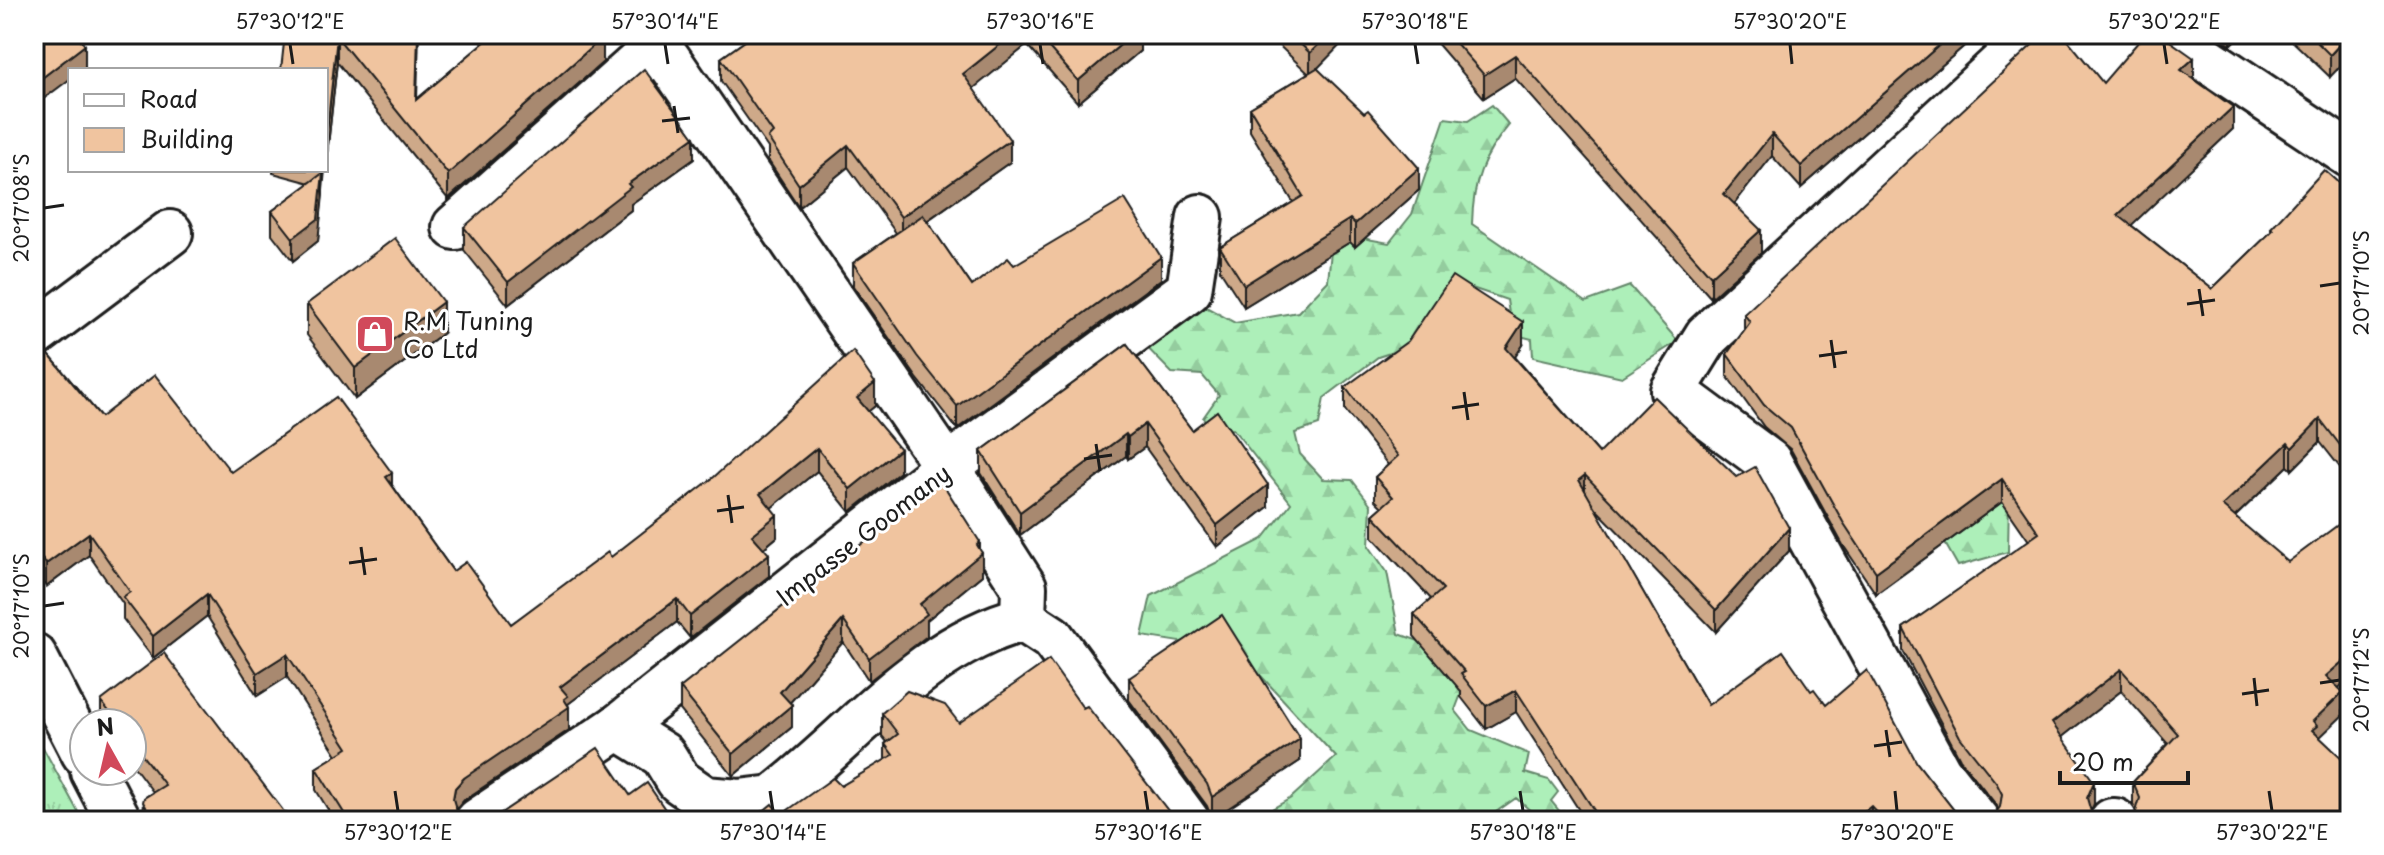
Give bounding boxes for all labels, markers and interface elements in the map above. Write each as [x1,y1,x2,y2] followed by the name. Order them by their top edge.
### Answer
[235,6,345,36] text: 57°30'12"E
[611,6,719,36] text: 57°30'14"E
[986,6,1095,36] text: 57°30'16"E
[1361,6,1469,36] text: 57°30'18"E
[1733,6,1847,36] text: 57°30'20"E
[2108,6,2220,36] text: 57°30'22"E
[68,68,328,172] legend
[140,80,198,116] text: Road
[140,120,234,156] text: Building
[6,153,36,263] text: 20°17'08"S
[2346,230,2376,336] text: 20°17'10"S
[403,302,534,366] place label: R.M Tuning Co Ltd
[354,313,396,355] shop icon: R.M Tuning Co Ltd
[768,454,958,614] street label: Impasse Goomany
[6,553,36,659] text: 20°17'10"S
[2346,627,2376,733] text: 20°17'12"S
[68,707,148,787] north arrow
[94,708,116,743] text: N
[2060,735,2188,785] scale bar
[2072,743,2134,779] text: 20 m
[343,817,453,847] text: 57°30'12"E
[719,817,827,847] text: 57°30'14"E
[1094,817,1203,847] text: 57°30'16"E
[1469,817,1577,847] text: 57°30'18"E
[1840,817,1954,847] text: 57°30'20"E
[2216,817,2328,847] text: 57°30'22"E

